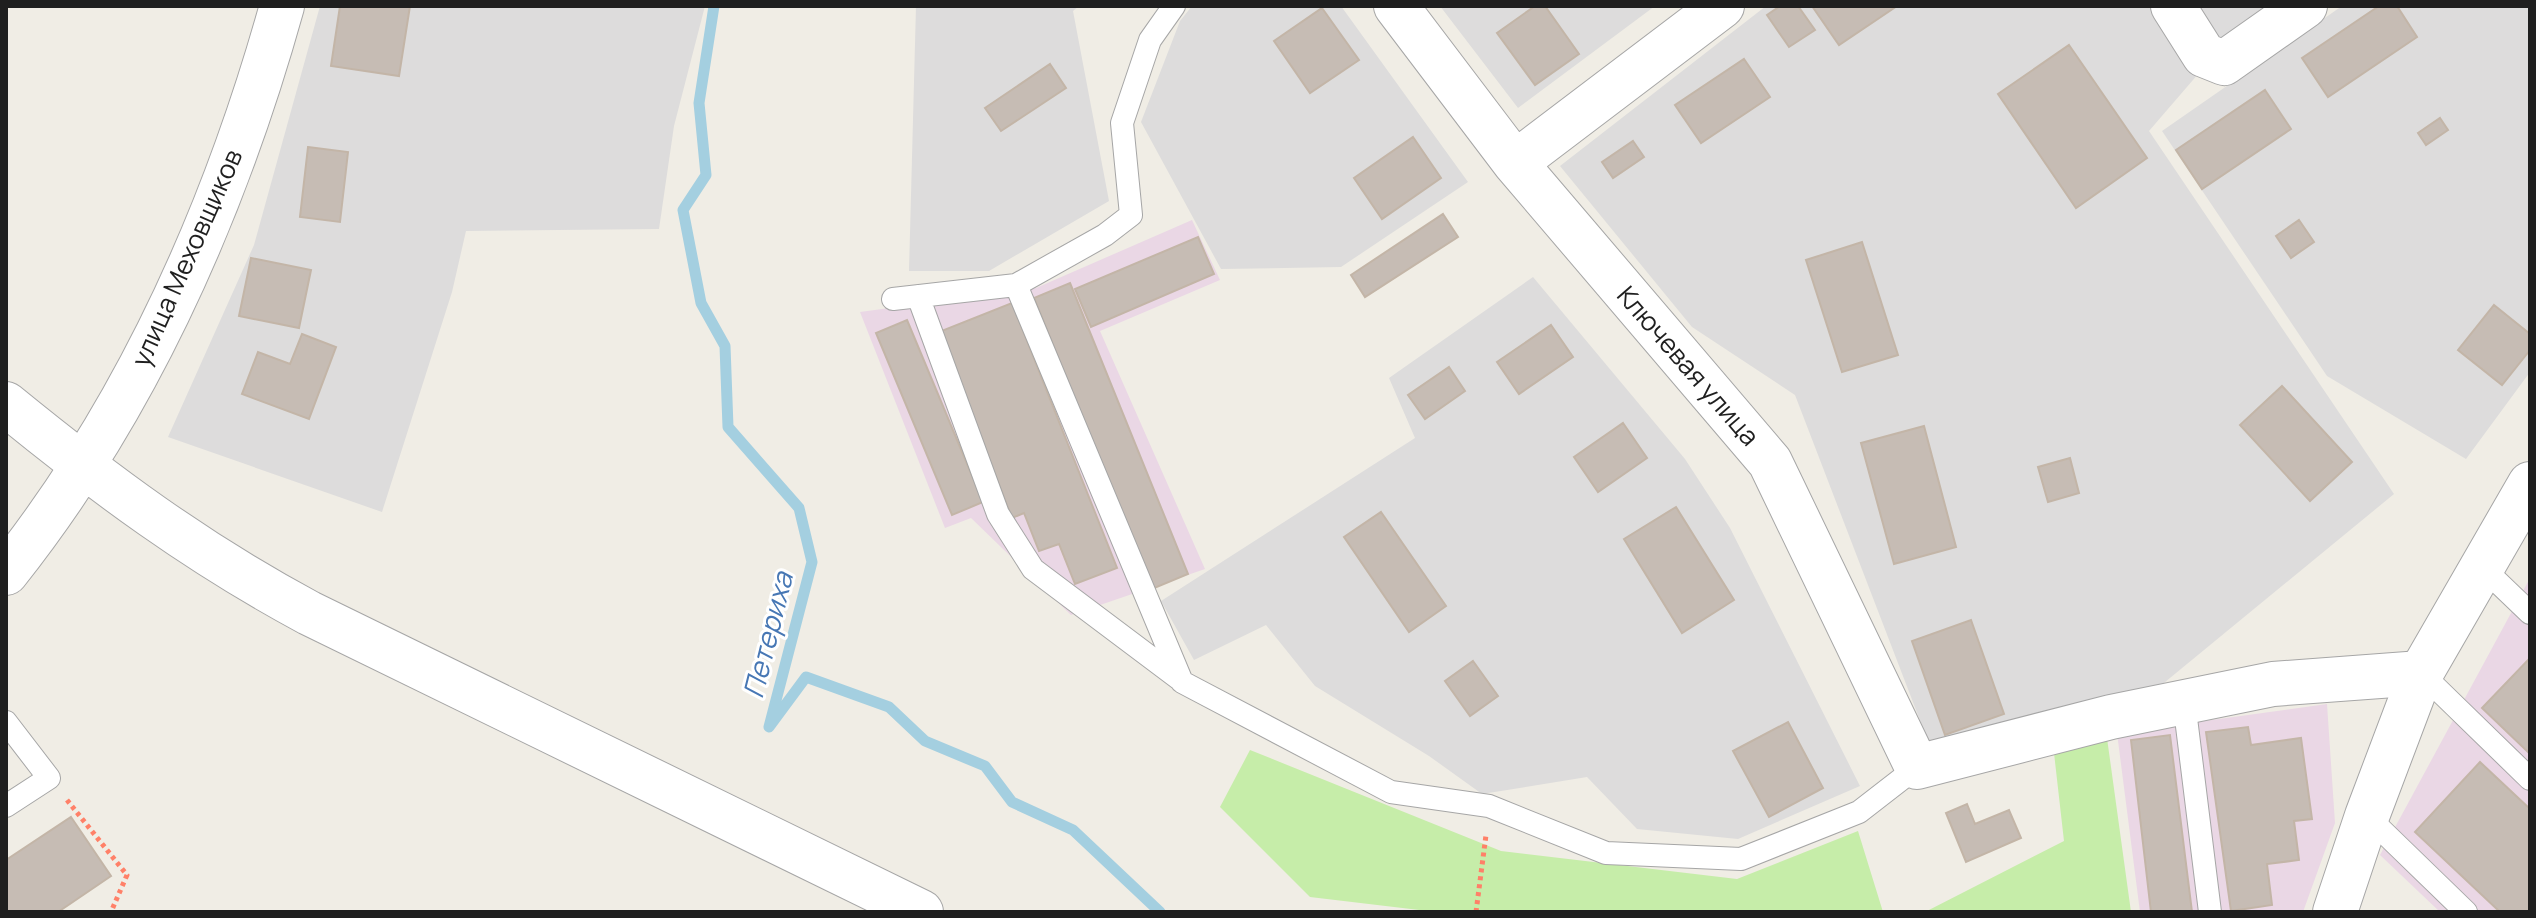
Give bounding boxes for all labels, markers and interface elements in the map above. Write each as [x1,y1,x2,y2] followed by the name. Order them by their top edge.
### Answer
[122,143,250,372] street label: улица Меховщиков
[1609,278,1768,453] street label: Ключевая улица
[733,566,801,702] water label: Петериха

